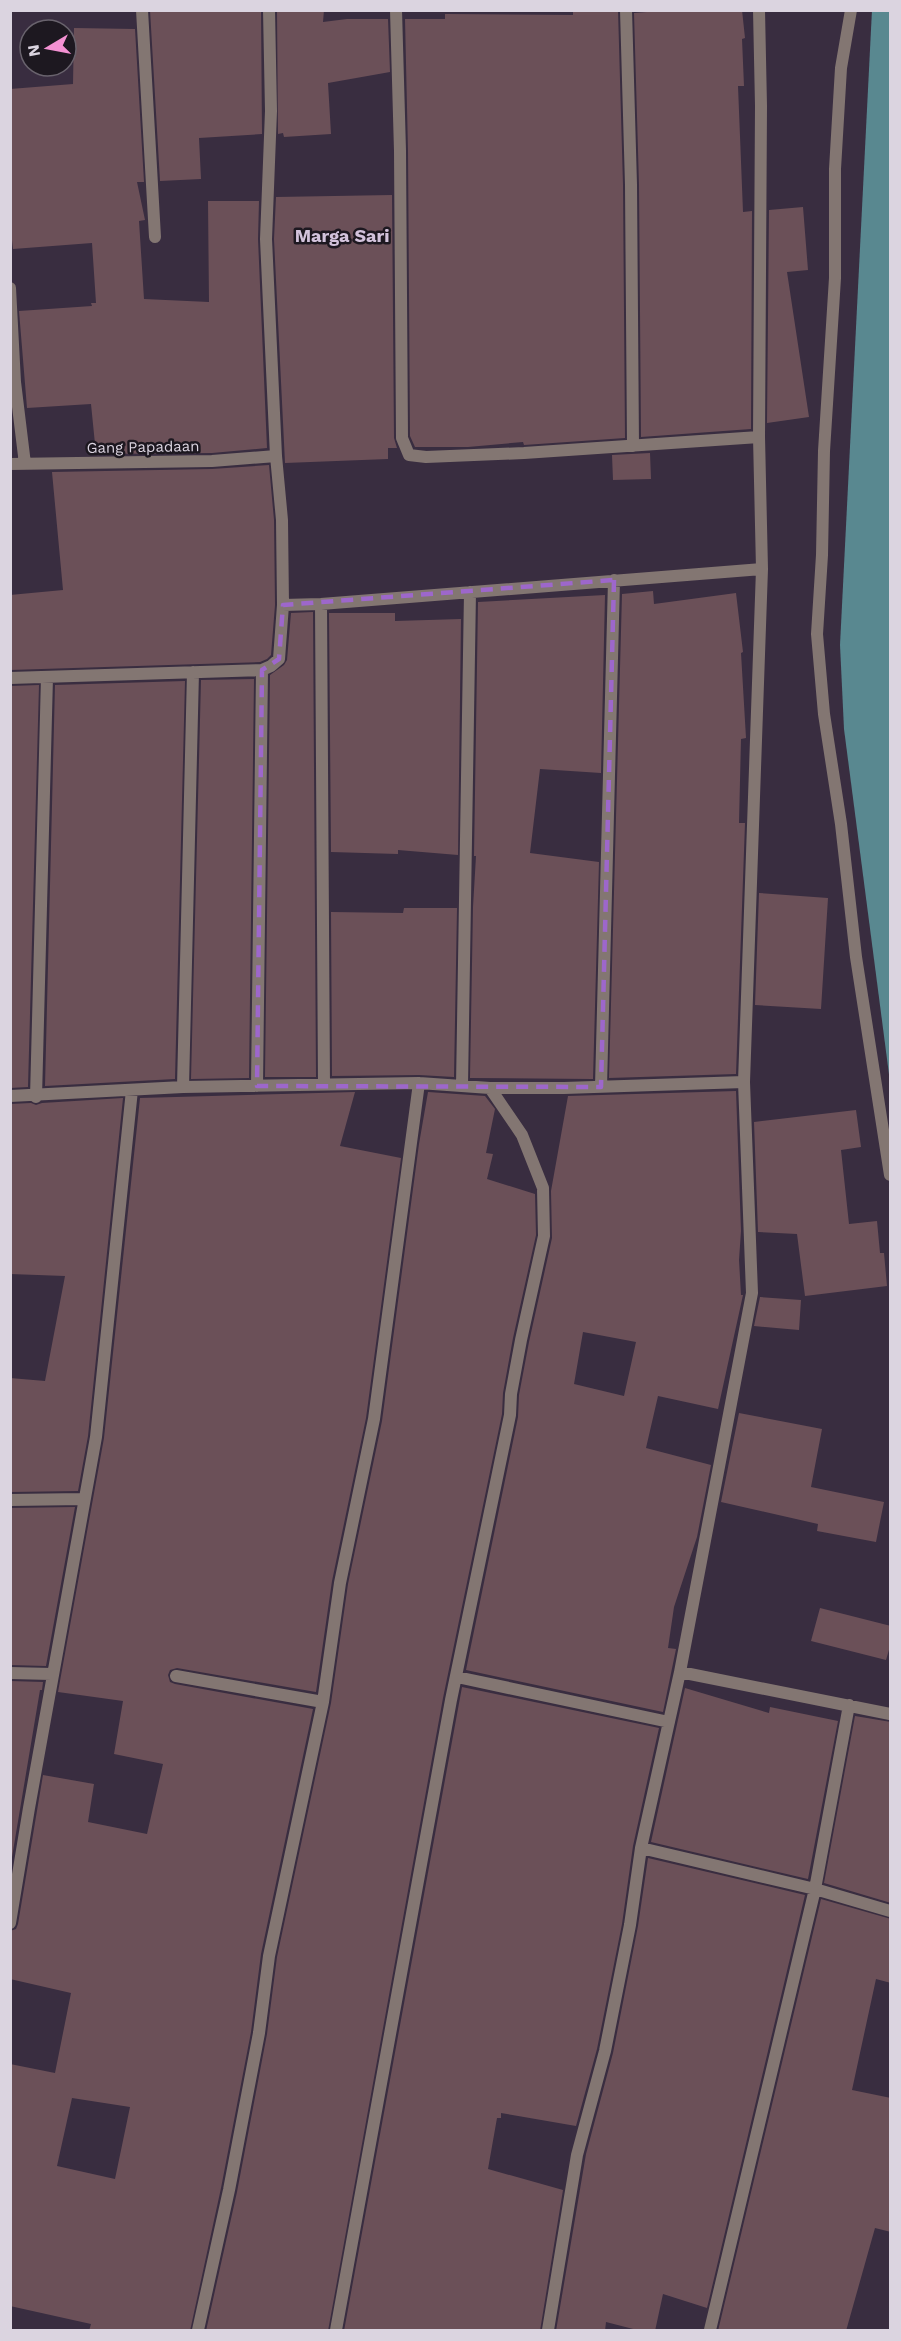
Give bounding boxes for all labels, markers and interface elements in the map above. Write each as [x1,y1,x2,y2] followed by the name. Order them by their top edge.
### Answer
[18,18,78,78] north arrow
[23,43,44,58] text: N
[295,225,389,246] district label: Marga Sari
[86,437,200,457] street label: Gang Papadaan

